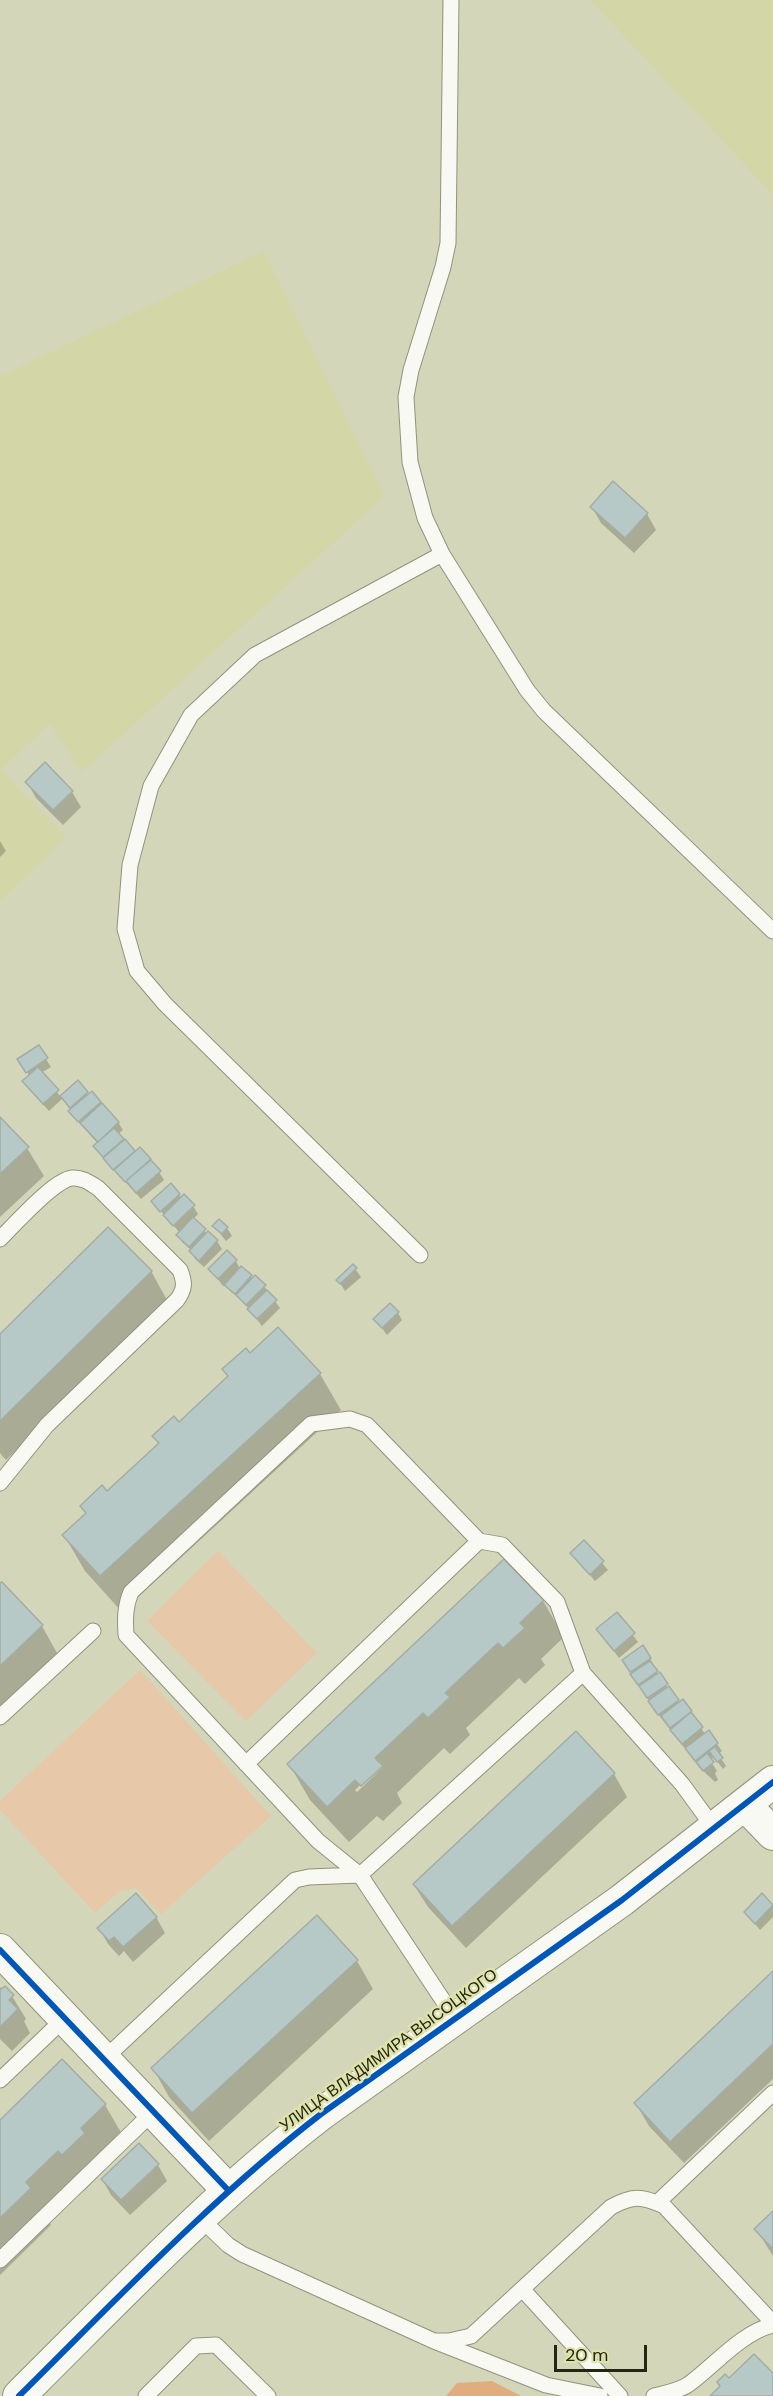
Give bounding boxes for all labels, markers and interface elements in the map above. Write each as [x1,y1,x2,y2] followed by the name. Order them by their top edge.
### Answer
[276,1966,502,2136] street label: УЛИЦА ВЛАДИМИРА ВЫСОЦКОГО
[557,2333,650,2371] scale bar
[565,2343,608,2367] text: 20 m

